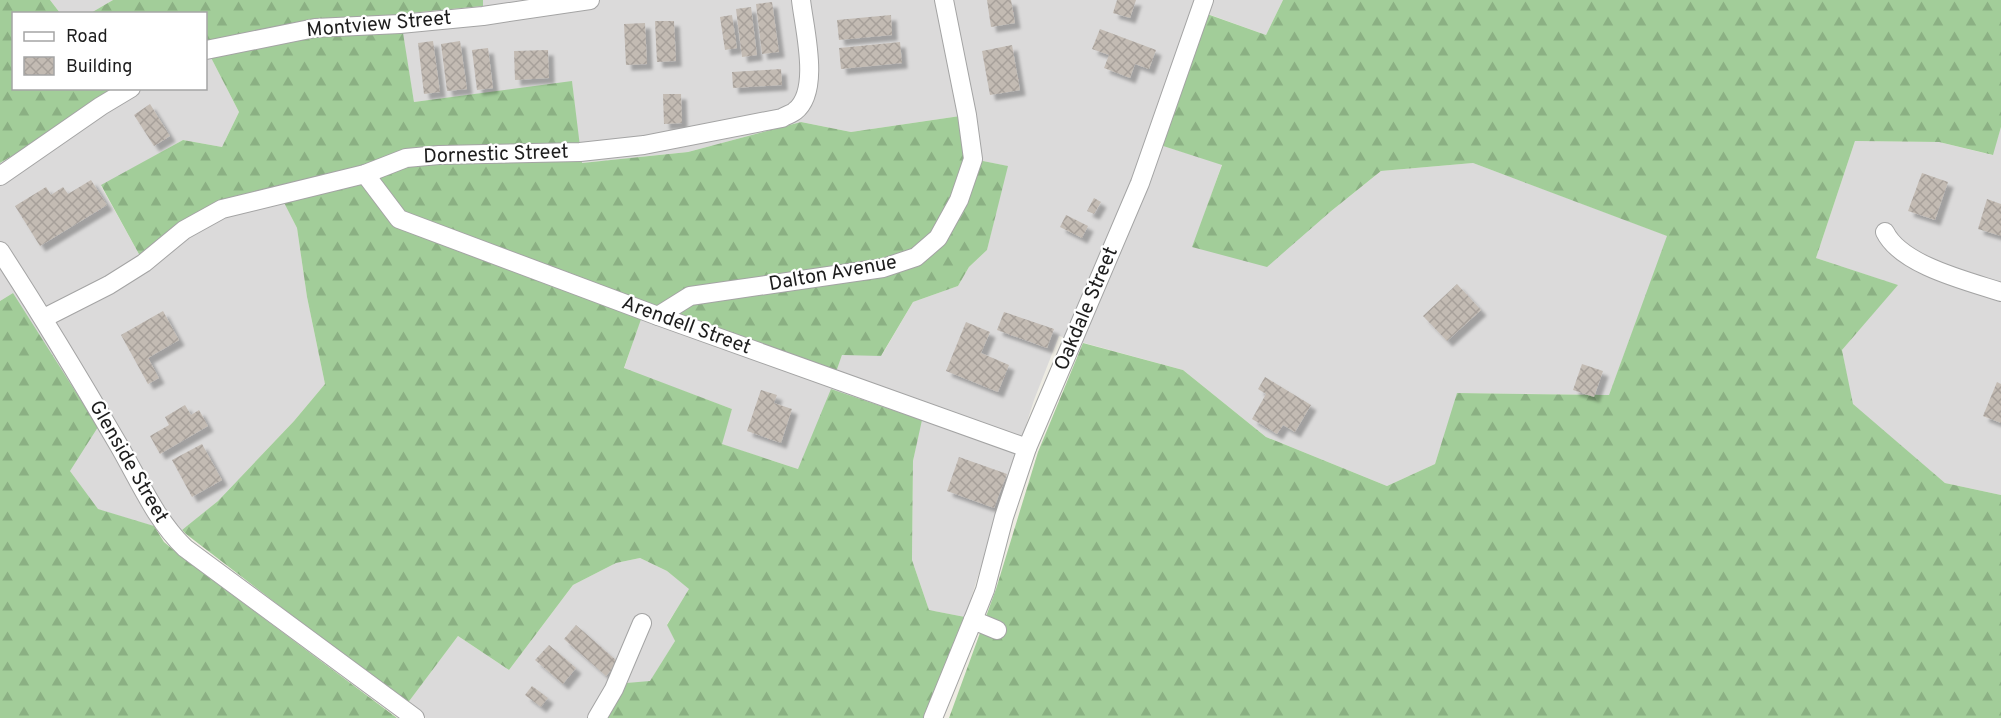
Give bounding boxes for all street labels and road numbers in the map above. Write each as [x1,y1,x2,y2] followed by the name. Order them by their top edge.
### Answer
[306,6,452,44] street label: Montview Street
[423,139,569,171] street label: Dornestic Street
[1049,243,1125,375] street label: Oakdale Street
[767,250,899,298] street label: Dalton Avenue
[618,291,754,361] street label: Arendell Street
[82,396,174,528] street label: Glenside Street

